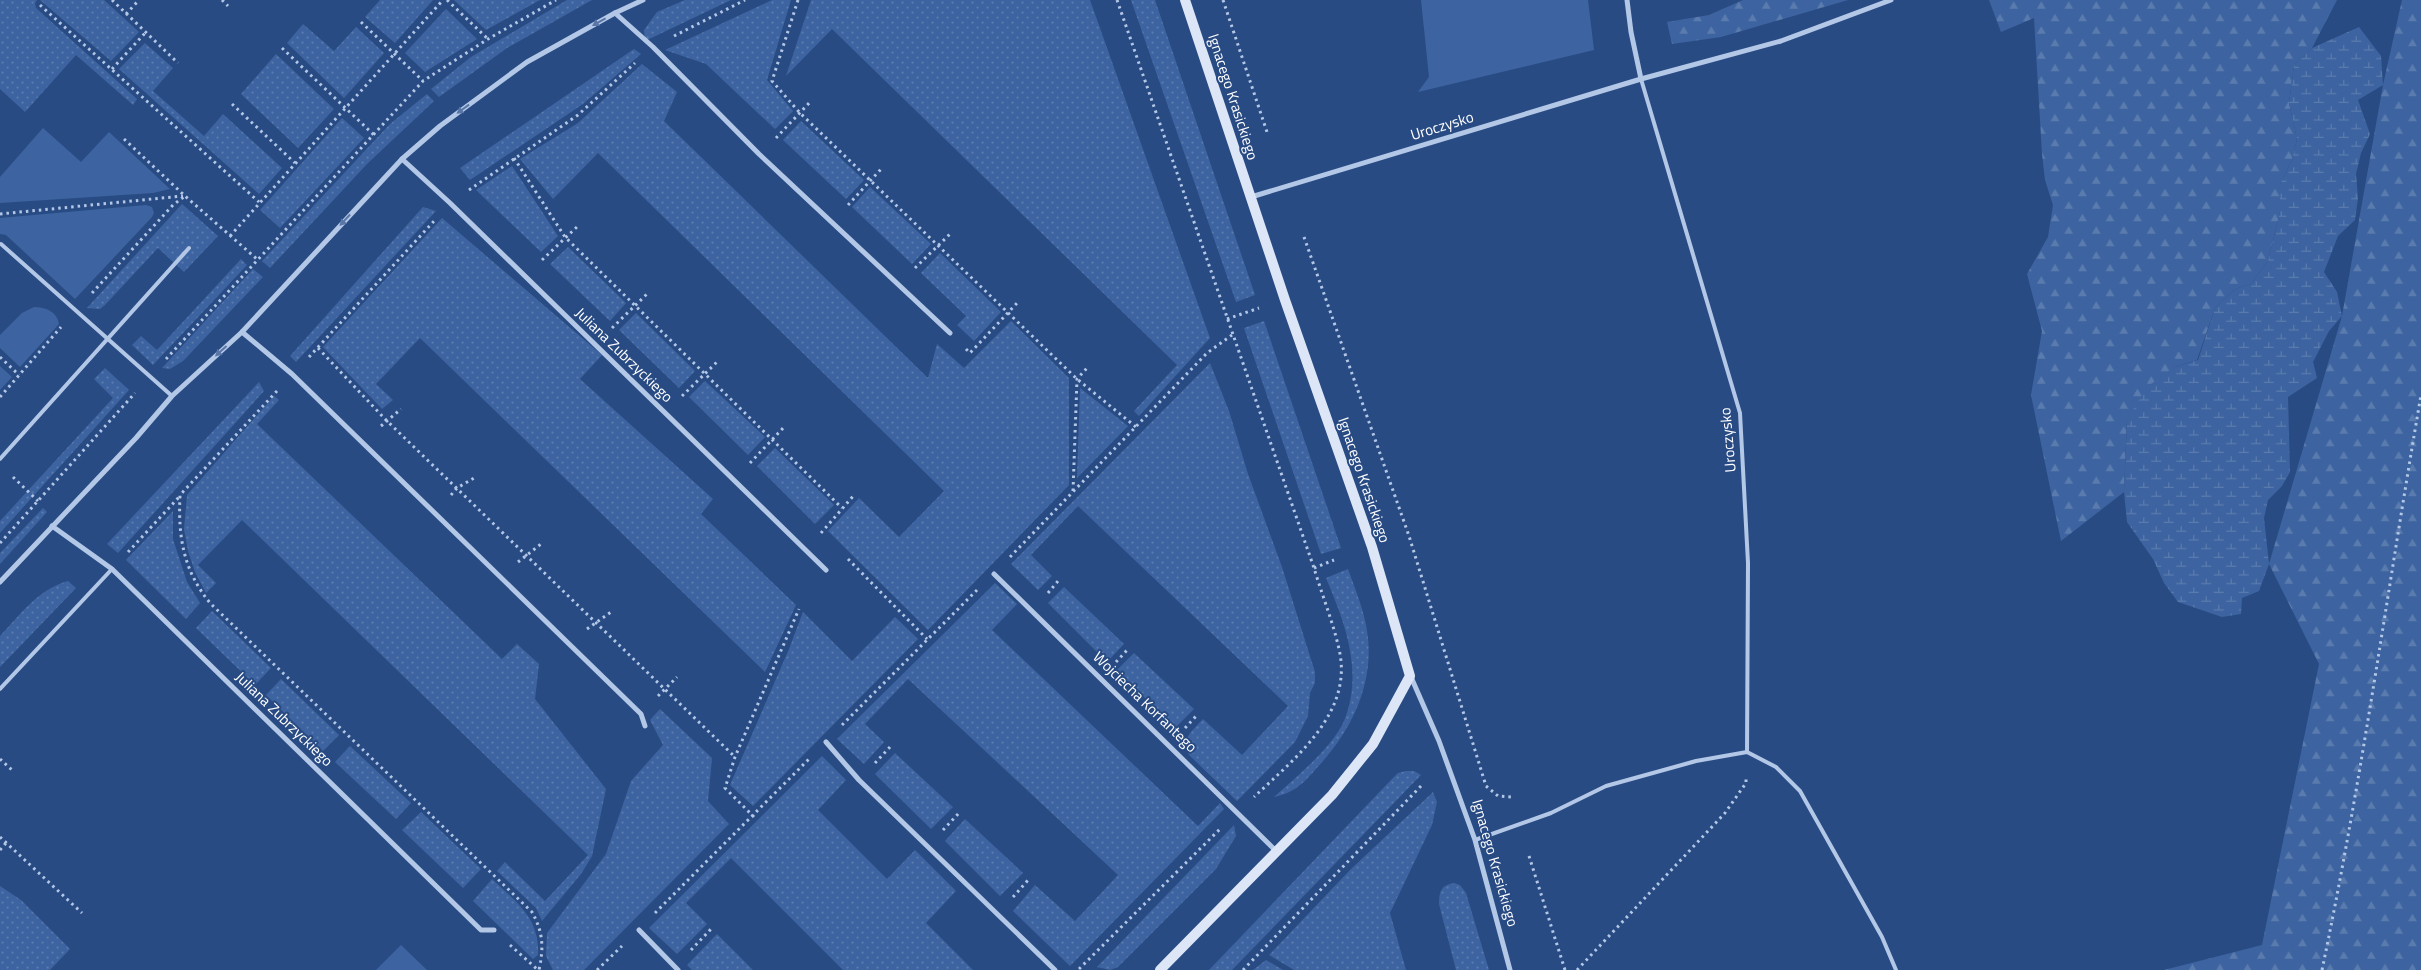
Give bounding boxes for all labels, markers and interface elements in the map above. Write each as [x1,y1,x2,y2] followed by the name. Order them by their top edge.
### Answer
[593,17,606,26] one-way arrow
[1202,31,1265,163] street label: Ignacego Krasickiego
[457,104,470,115] one-way arrow
[1407,105,1476,146] street label: Uroczysko
[339,214,351,226] one-way arrow
[570,302,679,408] street label: Juliana Zubrzyckiego
[216,345,228,357] one-way arrow
[1713,407,1742,473] street label: Uroczysko
[1332,414,1397,546] street label: Ignacego Krasickiego
[1088,646,1203,758] street label: Wojciecha Korfantego
[230,666,339,772] street label: Juliana Zubrzyckiego
[1466,797,1525,929] street label: Ignacego Krasickiego

